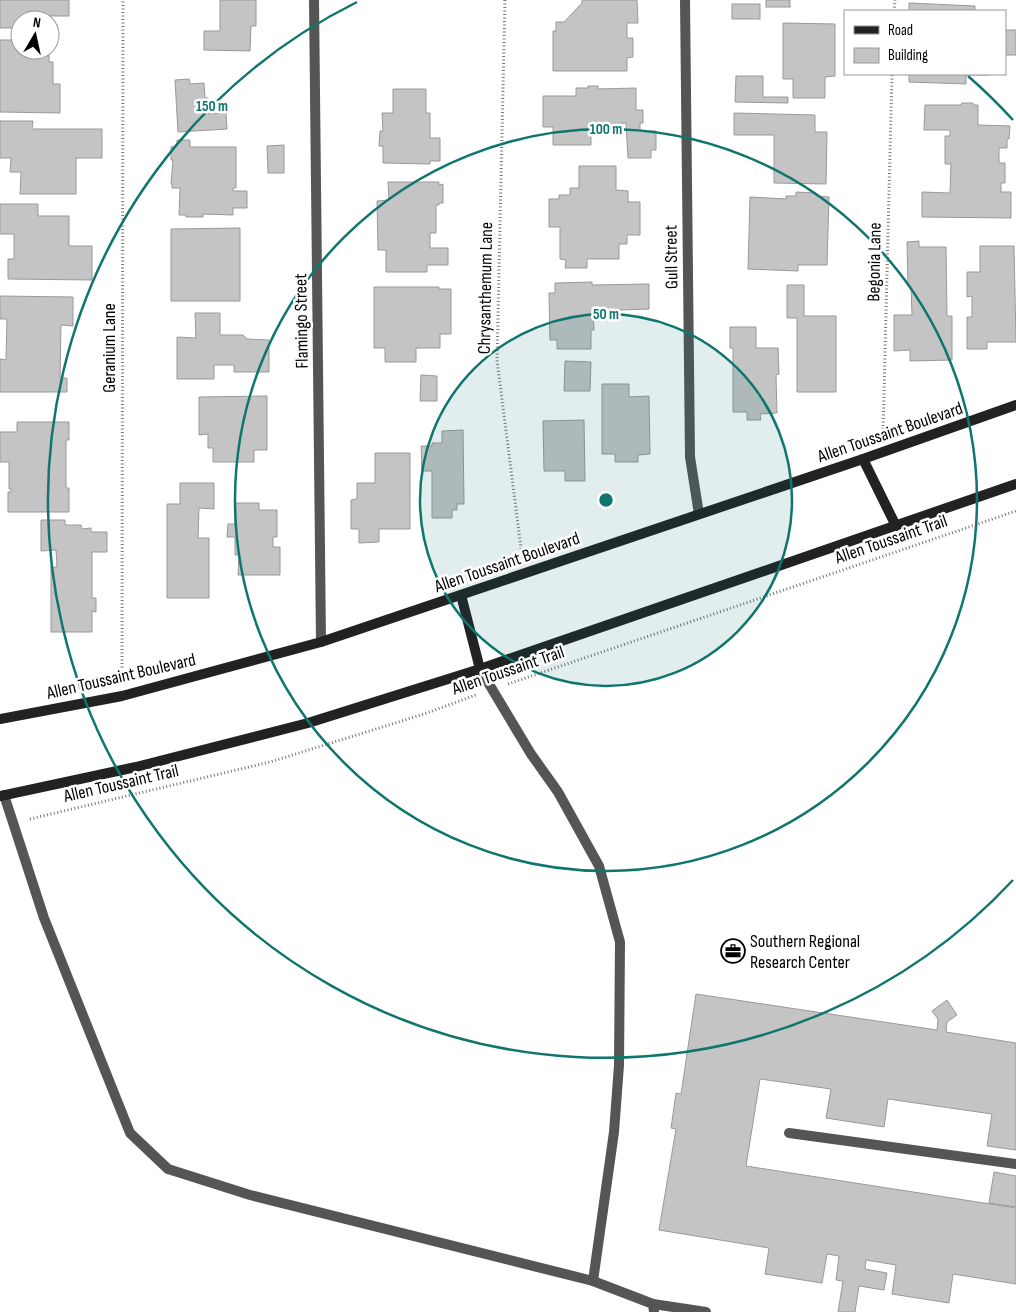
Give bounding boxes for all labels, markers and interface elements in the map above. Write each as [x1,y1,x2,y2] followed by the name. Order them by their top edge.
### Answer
[10,10,60,60] north arrow
[844,10,1006,75] legend
[32,14,42,32] text: N
[888,21,913,40] text: Road
[888,46,928,65] text: Building
[196,97,228,116] text: 150 m
[590,120,622,139] text: 100 m
[474,222,497,354] street label: Chrysanthemum Lane
[863,222,886,302] street label: Begonia Lane
[660,224,683,289] street label: Gull Street
[290,273,313,369] street label: Flamingo Street
[99,303,120,393] street label: Geranium Lane
[593,305,619,324] text: 50 m
[814,398,966,467] street label: Allen Toussaint Boulevard
[597,491,615,509] centre of rings
[831,510,950,569] street label: Allen Toussaint Trail
[431,528,583,597] street label: Allen Toussaint Boulevard
[448,641,567,700] street label: Allen Toussaint Trail
[44,649,198,704] street label: Allen Toussaint Boulevard
[61,760,181,807] street label: Allen Toussaint Trail
[750,931,860,973] place label: Southern Regional Research Center
[720,938,746,964] office icon: Southern Regional Research Center

